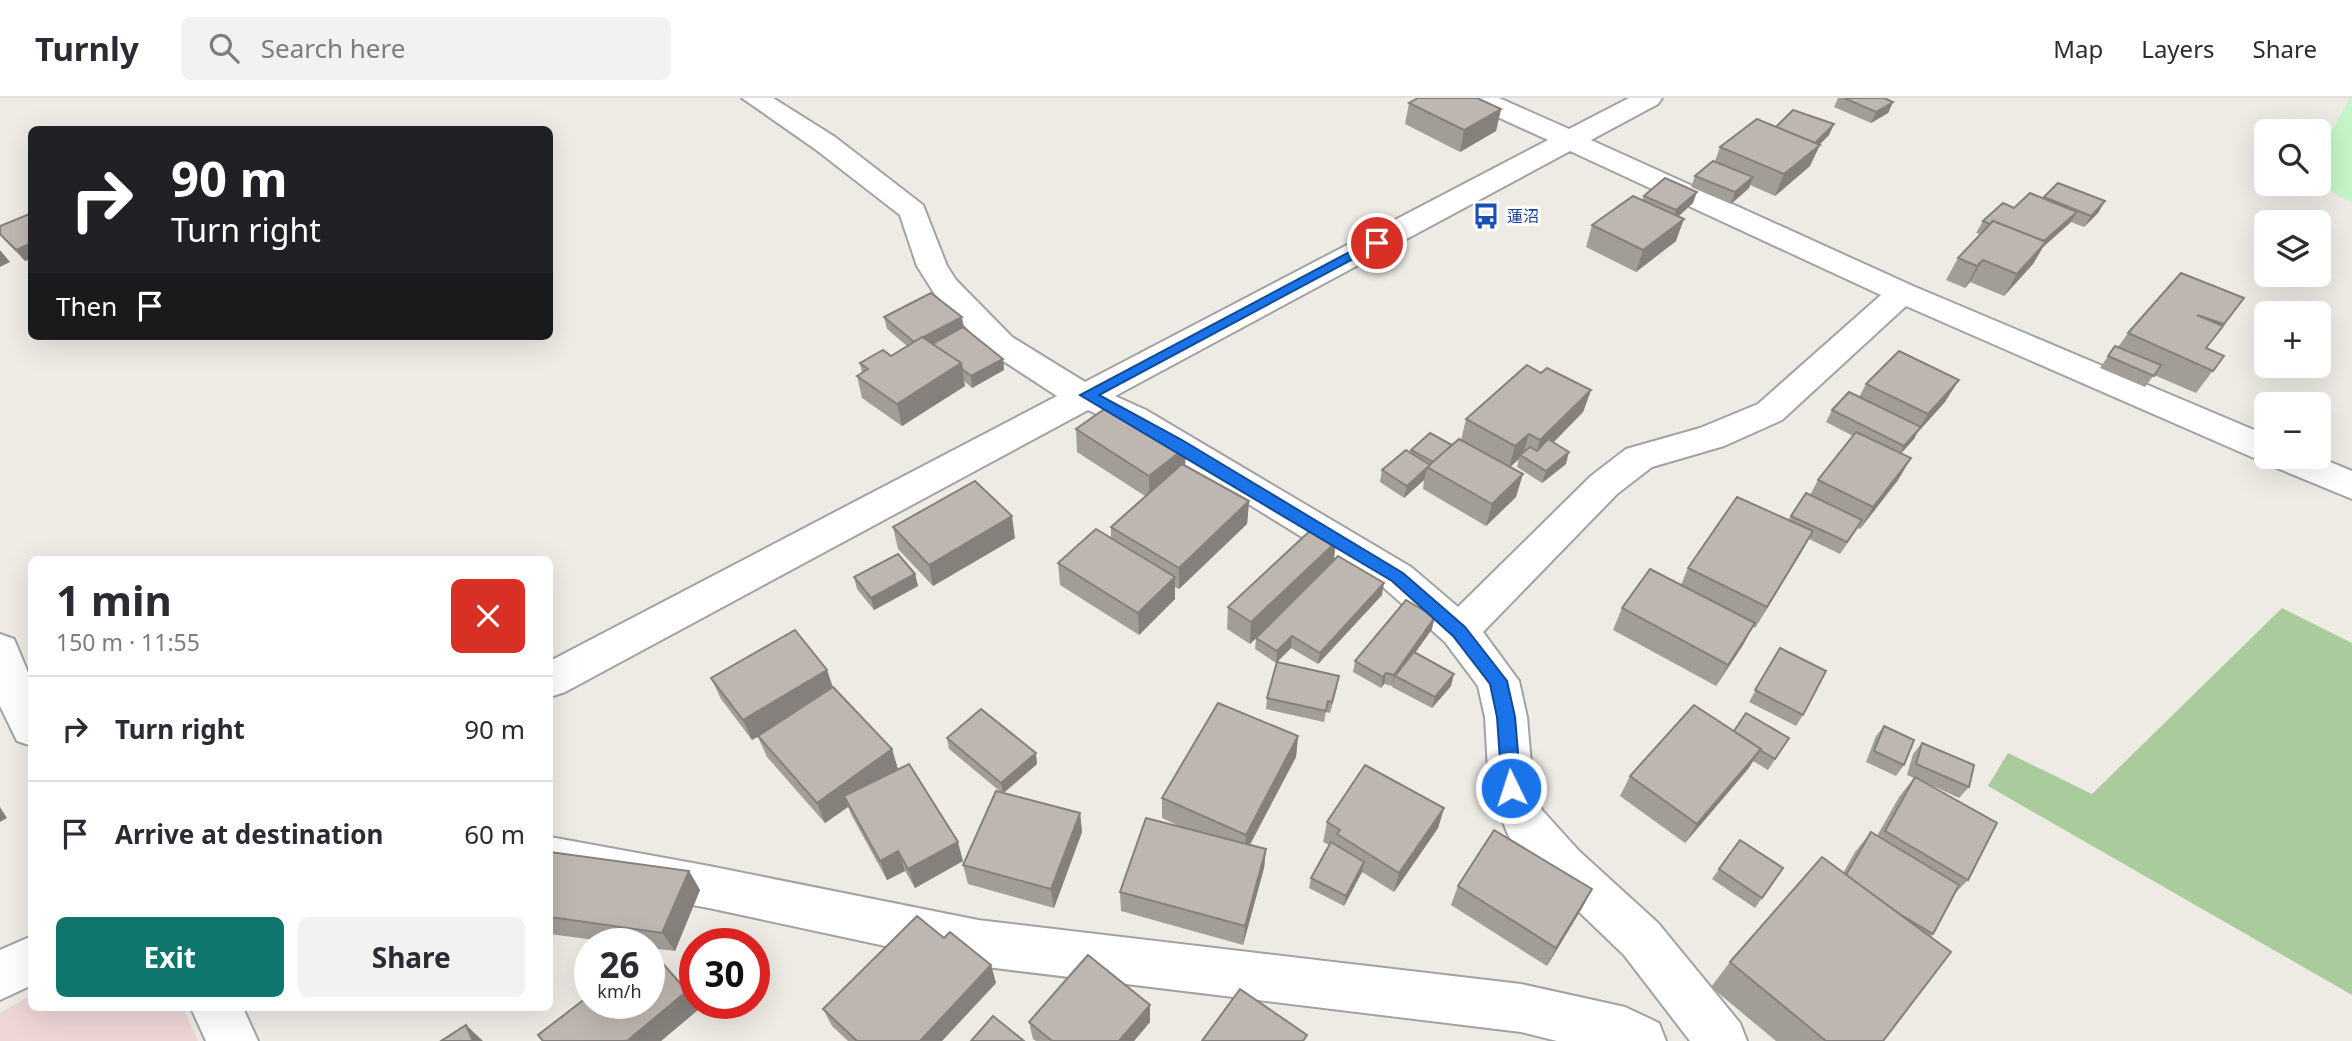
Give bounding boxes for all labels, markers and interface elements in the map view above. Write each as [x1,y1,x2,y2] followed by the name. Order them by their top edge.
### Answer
[181,17,671,80] search box
[35,26,139,71] text: Turnly
[205,29,243,67] icon: search
[261,30,405,66] text: Search here
[2053,32,2103,65] text: Map
[2141,32,2215,65] text: Layers
[2253,32,2317,65] text: Share
[2254,119,2331,469] map controls
[2254,119,2331,196] button: search
[171,145,288,211] text: 90 m
[56,154,147,245] icon: right
[1471,201,1501,231] bus stop icon: 蓮沼
[1507,205,1539,227] place label: 蓮沼
[171,208,321,251] text: Turn right
[2254,210,2331,287] button: layers
[1347,213,1407,273] pin
[1358,224,1396,262] icon: arrive
[131,287,169,325] icon: arrive
[56,288,117,324] text: Then
[2254,301,2331,378] button: +
[2254,392,2331,469] button: −
[56,571,172,628] text: 1 min
[451,579,525,653] button: close
[56,626,200,658] text: 150 m · 11:55
[56,710,94,748] icon: right
[115,711,245,747] text: Turn right
[464,711,525,747] text: 90 m
[1474,751,1548,825] position arrow
[56,815,94,853] icon: arrive
[115,816,384,852] text: Arrive at destination
[464,816,525,852] text: 60 m
[56,917,284,997] button: Exit
[298,917,525,997] button: Share
[679,928,770,1019] speed limit sign: 30
[599,941,640,988] text: 26
[597,979,642,1003] text: km/h

